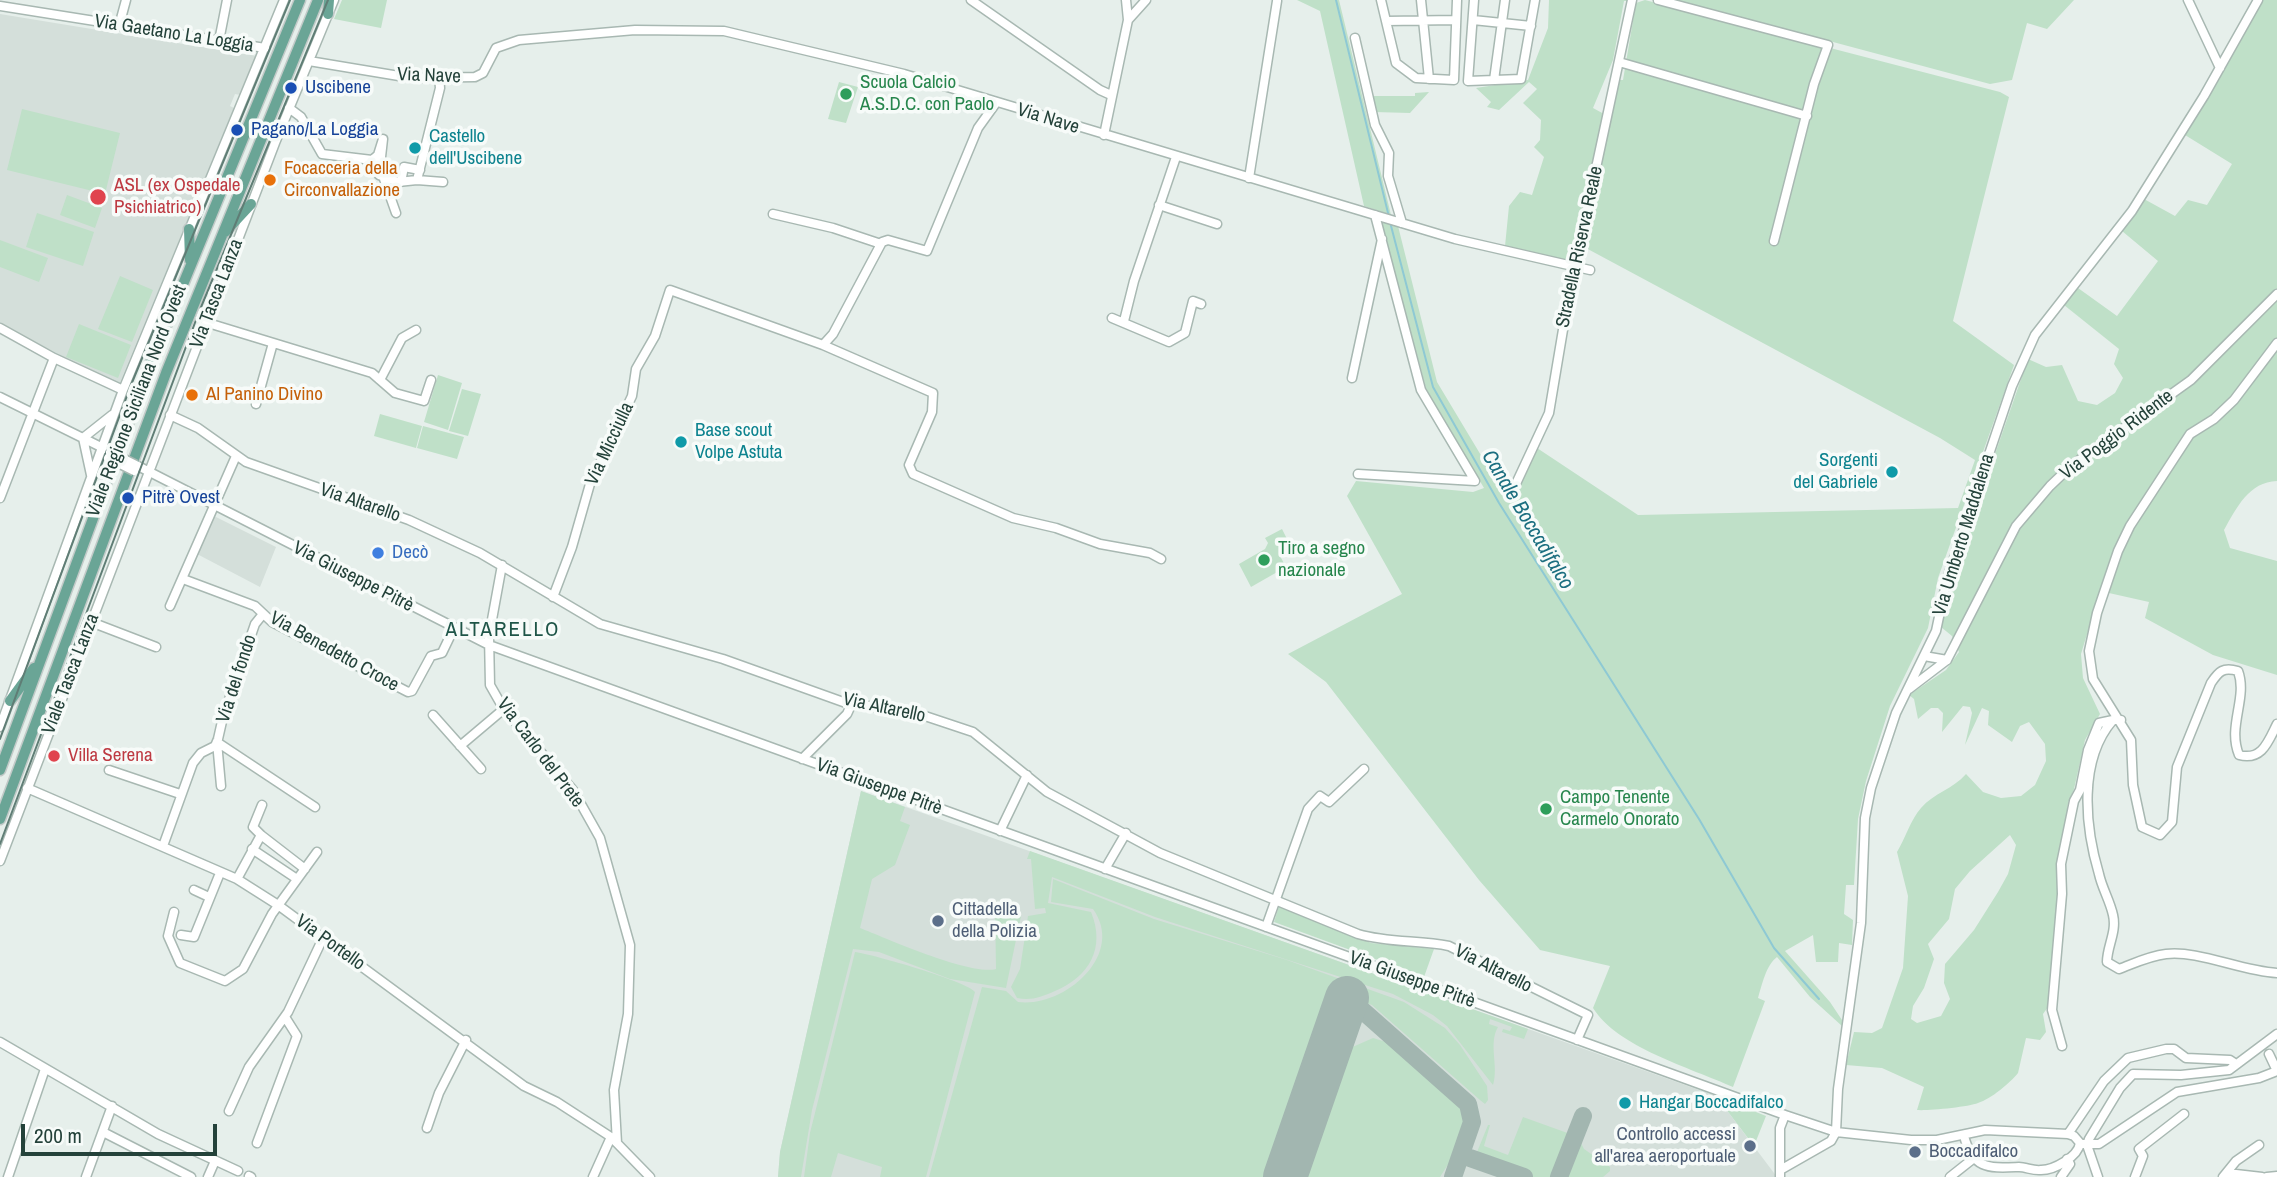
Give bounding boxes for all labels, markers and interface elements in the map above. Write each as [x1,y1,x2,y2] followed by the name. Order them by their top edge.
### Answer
[93,10,255,58] street label: Via Gaetano La Loggia
[397,63,461,89] street label: Via Nave
[860,72,994,116] place label: Scuola Calcio A.S.D.C. con Paolo
[305,77,371,99] place label: Uscibene
[283,80,299,96] marker: Uscibene
[838,86,854,102] marker: Scuola Calcio A.S.D.C. con Paolo
[1014,99,1082,139] street label: Via Nave
[251,119,378,141] place label: Pagano/La Loggia
[229,122,245,138] marker: Pagano/La Loggia
[429,126,522,170] place label: Castello dell'Uscibene
[407,140,423,156] marker: Castello dell'Uscibene
[284,158,400,202] place label: Focacceria della Circonvallazione
[1552,164,1608,330] street label: Stradella Riserva Reale
[262,172,278,188] marker: Focacceria della Circonvallazione
[114,175,240,219] place label: ASL (ex Ospedale Psichiatrico)
[88,187,108,207] marker: ASL (ex Ospedale Psichiatrico)
[186,236,248,352] street label: Via Tasca Lanza
[82,282,192,520] street label: Viale Regione Siciliana Nord Ovest
[206,384,323,406] place label: Al Panino Divino
[2056,385,2178,485] street label: Via Poggio Ridente
[184,387,200,403] marker: Al Panino Divino
[581,399,639,489] street label: Via Micciulla
[695,420,782,464] place label: Base scout Volpe Astuta
[673,434,689,450] marker: Base scout Volpe Astuta
[1476,446,1578,594] water label: Canale Boccadifalco
[1793,450,1878,494] place label: Sorgenti del Gabriele
[1928,451,2000,619] street label: Via Umberto Maddalena
[1884,464,1900,480] marker: Sorgenti del Gabriele
[317,479,403,527] street label: Via Altarello
[142,487,220,509] place label: Pitrè Ovest
[120,490,136,506] marker: Pitrè Ovest
[289,537,417,617] street label: Via Giuseppe Pitrè
[1278,538,1365,582] place label: Tiro a segno nazionale
[392,542,428,564] place label: Decò
[370,545,386,561] marker: Decò
[1256,552,1272,568] marker: Tiro a segno nazionale
[265,607,403,697] street label: Via Benedetto Croce
[38,610,104,738] street label: Viale Tasca Lanza
[447,617,559,643] district label: ALTARELLO
[212,632,262,726] street label: Via del fondo
[841,688,927,728] street label: Via Altarello
[491,694,589,812] street label: Via Carlo del Prete
[68,745,153,767] place label: Villa Serena
[46,748,62,764] marker: Villa Serena
[813,754,945,820] street label: Via Giuseppe Pitrè
[1560,787,1679,831] place label: Campo Tenente Carmelo Onorato
[1538,801,1554,817] marker: Campo Tenente Carmelo Onorato
[952,899,1037,943] place label: Cittadella della Polizia
[291,910,369,976] street label: Via Portello
[930,913,946,929] marker: Cittadella della Polizia
[1451,940,1535,998] street label: Via Altarello
[1346,947,1478,1013] street label: Via Giuseppe Pitrè
[1639,1092,1784,1114] place label: Hangar Boccadifalco
[1617,1095,1633,1111] marker: Hangar Boccadifalco
[24,1110,220,1154] scale bar
[34,1121,82,1150] text: 200 m
[1594,1124,1736,1168] place label: Controllo accessi all'area aeroportuale
[1742,1138,1758,1154] marker: Controllo accessi all'area aeroportuale
[1929,1141,2018,1163] place label: Boccadifalco
[1907,1144,1923,1160] marker: Boccadifalco

